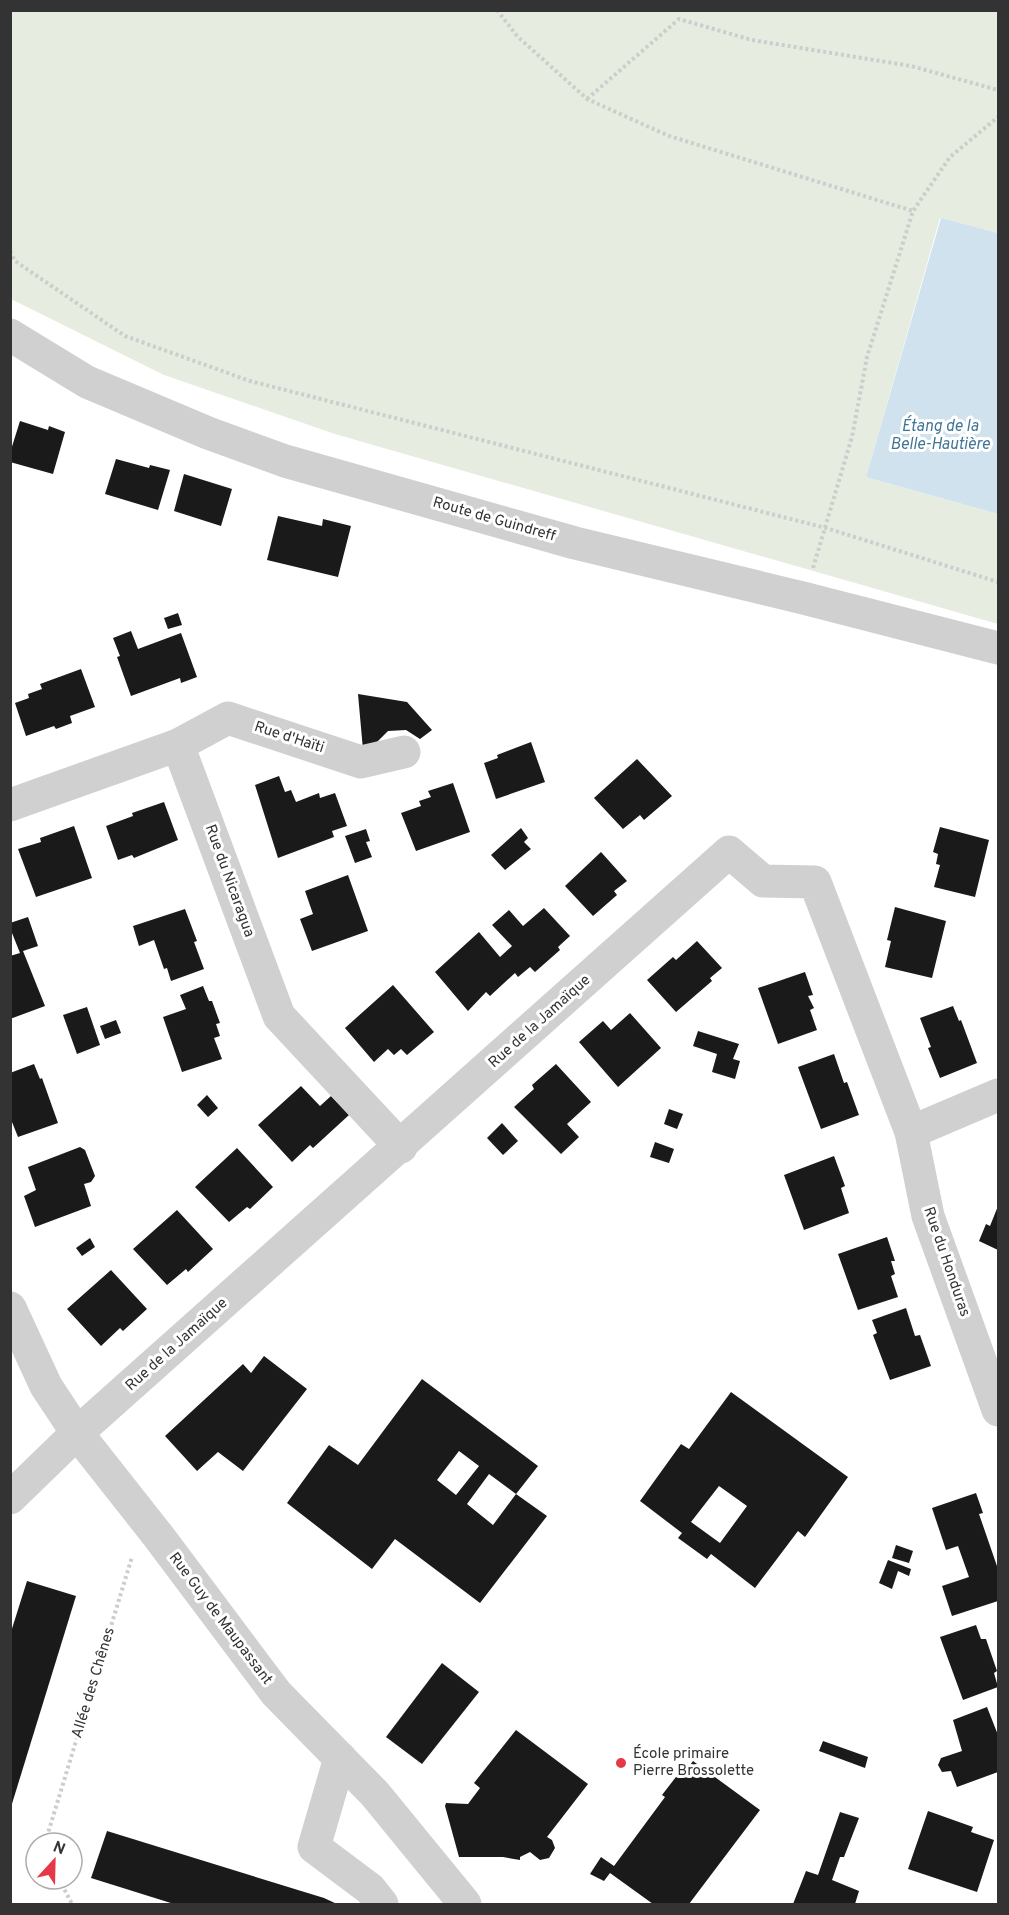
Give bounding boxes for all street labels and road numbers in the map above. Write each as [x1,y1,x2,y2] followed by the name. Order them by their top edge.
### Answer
[430,493,558,547] street label: Route de Guindreff
[252,718,326,758] street label: Rue d'Haïti
[200,822,258,940] street label: Rue du Nicaragua
[485,971,595,1073] street label: Rue de la Jamaïque
[918,1205,974,1319] street label: Rue du Honduras
[122,1294,232,1396] street label: Rue de la Jamaïque
[164,1549,276,1689] street label: Rue Guy de Maupassant
[68,1625,120,1741] street label: Allée des Chênes

